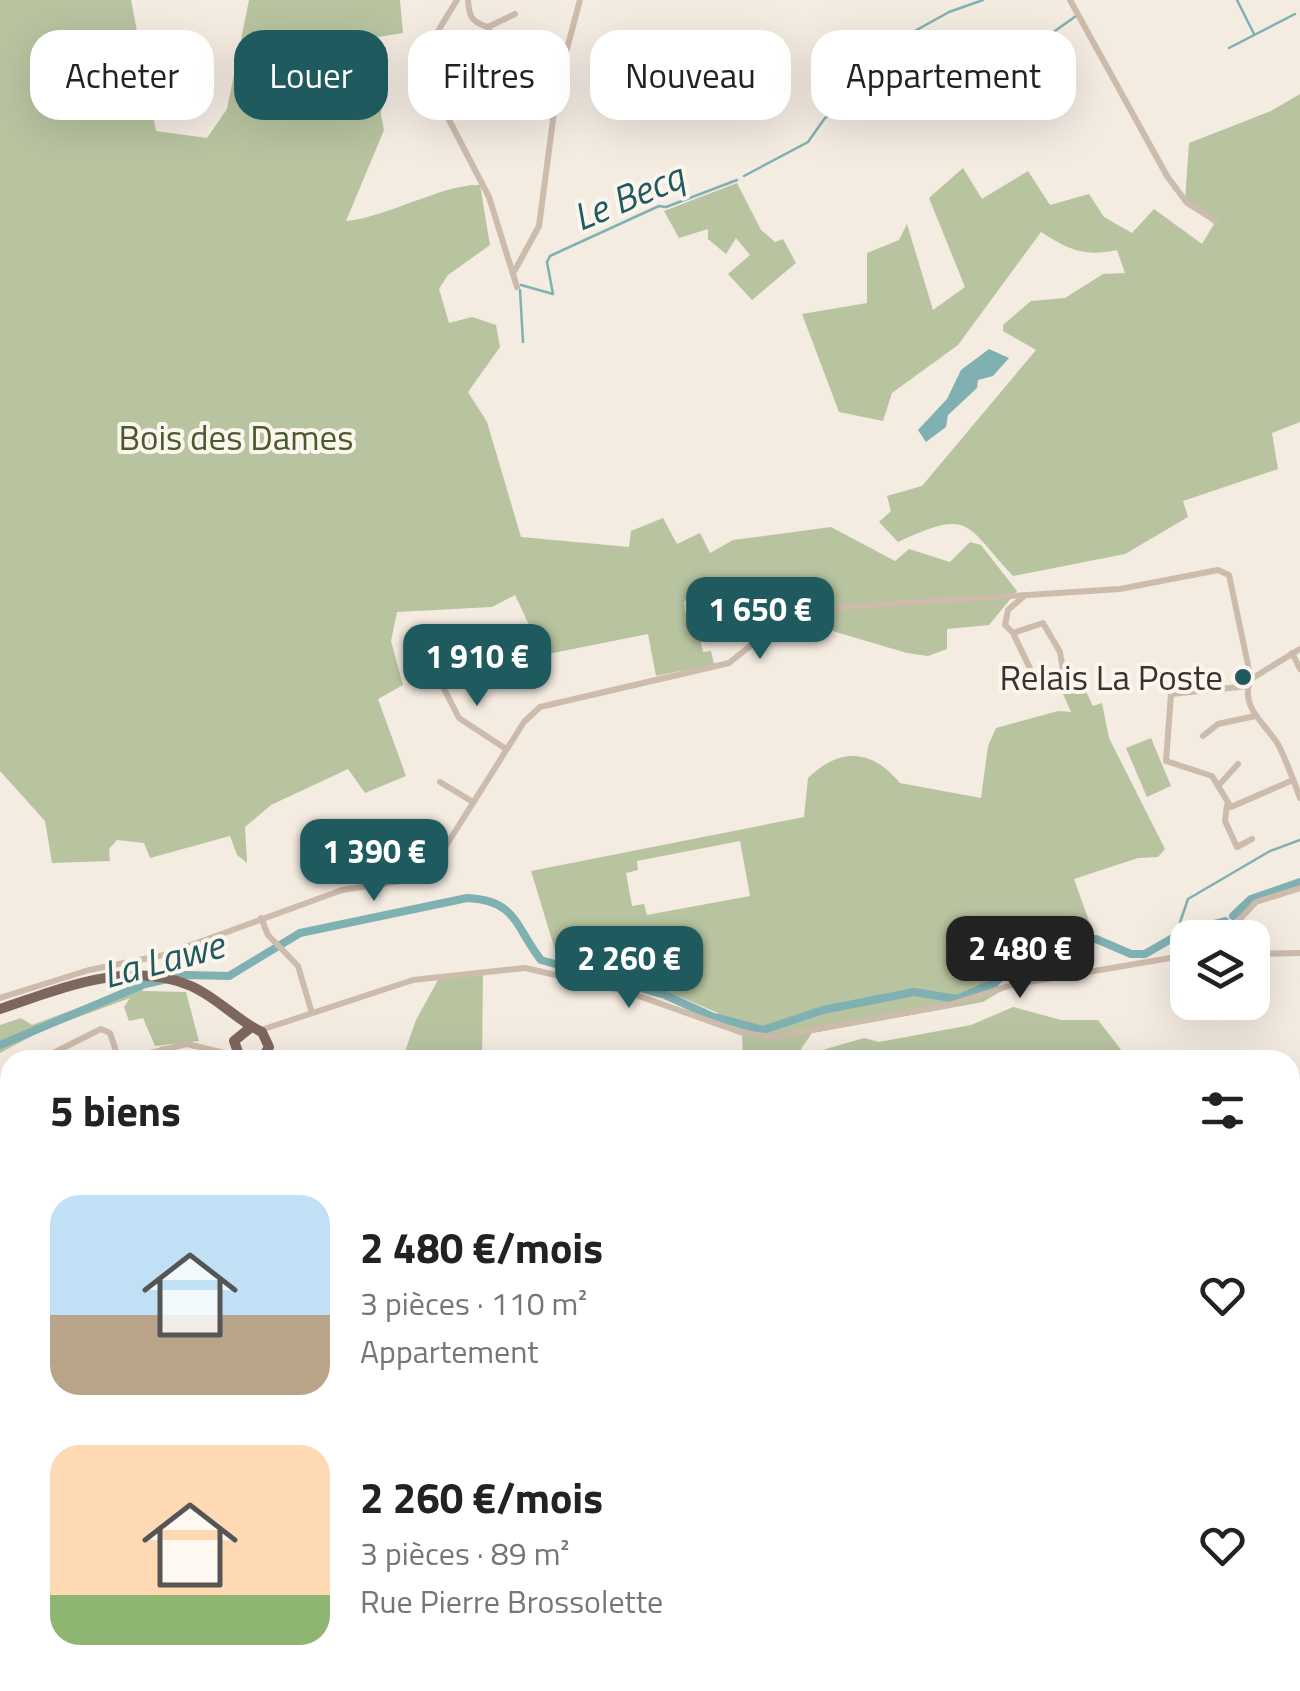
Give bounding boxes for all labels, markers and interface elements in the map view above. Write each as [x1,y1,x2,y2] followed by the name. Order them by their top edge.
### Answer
[30,30,214,120] chip: Acheter
[234,30,388,120] chip: Louer
[408,30,570,120] chip: Filtres
[590,30,791,120] chip: Nouveau
[811,30,1076,120] chip: Appartement
[564,146,694,245] water label: Le Becq
[118,410,354,464] park label: Bois des Dames
[668,577,852,662] pin: 1 650 €
[708,585,812,633] text: 1 650 €
[385,624,569,709] pin: 1 910 €
[425,632,529,680] text: 1 910 €
[999,650,1223,704] place label: Relais La Poste
[1232,666,1254,688] marker: Relais La Poste
[282,819,466,904] pin: 1 390 €
[322,827,426,875] text: 1 390 €
[96,914,233,1003] water label: La Lawe
[928,916,1112,1001] pin: 2 480 €
[1170,920,1270,1020] map controls
[1170,920,1270,1020] button: layers
[968,924,1072,972] text: 2 480 €
[537,926,721,1011] pin: 2 260 €
[577,934,681,982] text: 2 260 €
[50,1078,181,1142] text: 5 biens
[1195,1083,1250,1138] icon: filters
[360,1215,603,1279] text: 2 480 €/mois
[130,1235,250,1355] icon: home
[1195,1268,1250,1323] icon: heart
[360,1279,587,1327] text: 3 pièces · 110 m²
[360,1327,539,1375] text: Appartement
[360,1465,603,1529] text: 2 260 €/mois
[130,1485,250,1605] icon: home
[1195,1518,1250,1573] icon: heart
[360,1529,569,1577] text: 3 pièces · 89 m²
[360,1577,663,1625] text: Rue Pierre Brossolette

